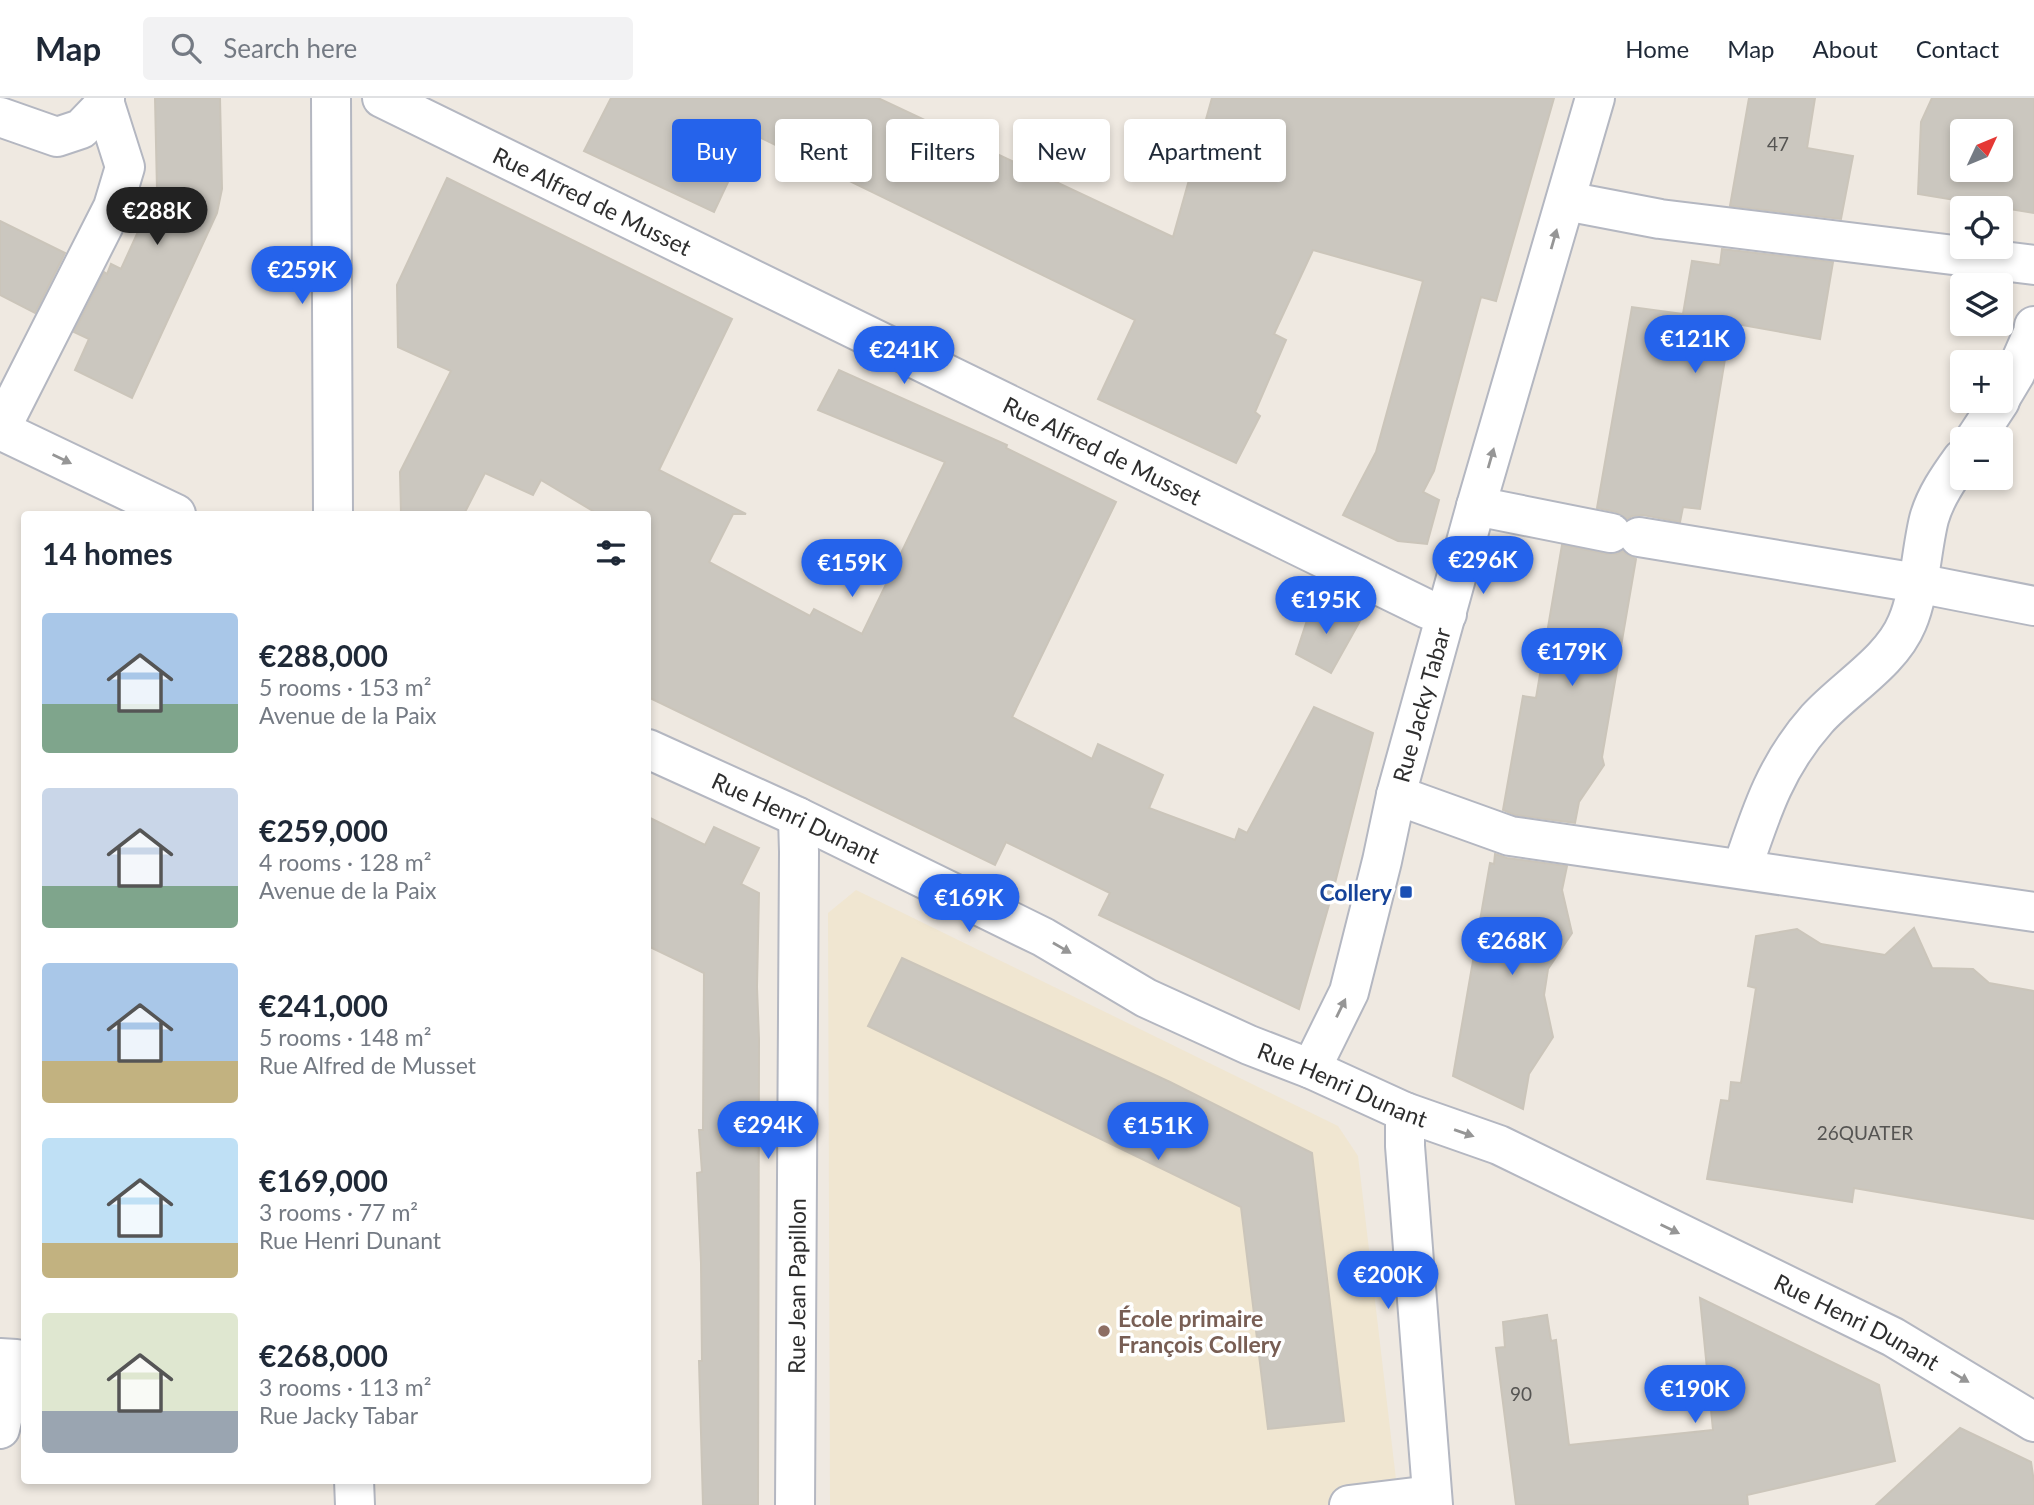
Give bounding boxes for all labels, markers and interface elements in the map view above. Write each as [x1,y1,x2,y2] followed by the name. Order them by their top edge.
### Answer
[143,17,633,80] search box
[35,28,101,68] text: Map
[167,29,205,67] icon: search
[223,32,357,64] text: Search here
[1625,34,1689,63] text: Home
[1727,34,1775,63] text: Map
[1813,34,1878,63] text: About
[1916,34,1999,63] text: Contact
[672,119,761,182] chip: Buy
[775,119,872,182] chip: Rent
[886,119,999,182] chip: Filters
[1013,119,1110,182] chip: New
[1124,119,1286,182] chip: Apartment
[1950,119,2012,182] north arrow
[1950,119,2013,490] map controls
[1767,132,1789,155] house number: 47
[489,141,697,261] street label: Rue Alfred de Musset
[108,188,206,247] pin: €288K
[122,196,192,224] text: €288K
[1950,196,2013,259] button: locate
[1550,228,1560,249] one-way arrow
[253,246,351,306] pin: €259K
[267,255,337,283] text: €259K
[1950,273,2013,336] button: layers
[1646,316,1744,375] pin: €121K
[1660,324,1730,352] text: €121K
[855,327,953,386] pin: €241K
[869,335,939,363] text: €241K
[1950,350,2013,413] button: +
[999,390,1207,511] street label: Rue Alfred de Musset
[1950,427,2013,490] button: −
[1486,447,1496,468] one-way arrow
[51,454,72,465] one-way arrow
[592,534,630,572] icon: filters
[42,535,173,571] text: 14 homes
[1434,536,1532,596] pin: €296K
[803,540,901,599] pin: €159K
[1448,545,1518,573] text: €296K
[817,548,887,576] text: €159K
[1277,576,1375,636] pin: €195K
[1291,585,1361,613] text: €195K
[1386,624,1456,785] street label: Rue Jacky Tabar
[1523,628,1621,688] pin: €179K
[259,637,388,673] text: €288,000
[1537,637,1607,665] text: €179K
[98,641,182,725] icon: home
[259,673,431,701] text: 5 rooms · 153 m²
[259,701,437,729] text: Avenue de la Paix
[708,766,885,869] street label: Rue Henri Dunant
[259,812,388,848] text: €259,000
[98,816,182,900] icon: home
[259,848,431,876] text: 4 rooms · 128 m²
[920,874,1018,934] pin: €169K
[259,876,437,904] text: Avenue de la Paix
[1319,878,1393,906] place label: Collery
[934,883,1004,911] text: €169K
[1398,884,1414,900] marker: Collery
[1463,918,1561,977] pin: €268K
[1477,926,1547,954] text: €268K
[1053,942,1072,955] one-way arrow
[259,987,388,1023] text: €241,000
[98,991,182,1075] icon: home
[1335,998,1347,1018] one-way arrow
[259,1023,431,1051] text: 5 rooms · 148 m²
[1254,1036,1432,1133] street label: Rue Henri Dunant
[259,1051,476,1079] text: Rue Alfred de Musset
[719,1102,817,1161] pin: €294K
[1109,1102,1207,1162] pin: €151K
[733,1110,803,1138] text: €294K
[1123,1111,1193,1139] text: €151K
[1817,1121,1913,1144] house number: 26QUATER
[1454,1128,1475,1139] one-way arrow
[259,1162,388,1198] text: €169,000
[98,1166,182,1250] icon: home
[259,1198,418,1226] text: 3 rooms · 77 m²
[782,1198,811,1374] street label: Rue Jean Papillon
[1660,1223,1680,1234] one-way arrow
[259,1226,441,1254] text: Rue Henri Dunant
[1339,1252,1437,1311] pin: €200K
[1353,1260,1423,1288] text: €200K
[1770,1267,1945,1376] street label: Rue Henri Dunant
[1118,1304,1282,1358] place label: École primaire François Collery
[1096,1323,1112,1339] marker: École primaire François Collery
[259,1337,388,1373] text: €268,000
[98,1341,182,1425] icon: home
[1646,1366,1744,1425] pin: €190K
[1950,1371,1969,1384] one-way arrow
[259,1373,431,1401] text: 3 rooms · 113 m²
[1660,1374,1730,1402] text: €190K
[1510,1382,1532,1405] house number: 90
[259,1401,418,1429] text: Rue Jacky Tabar

